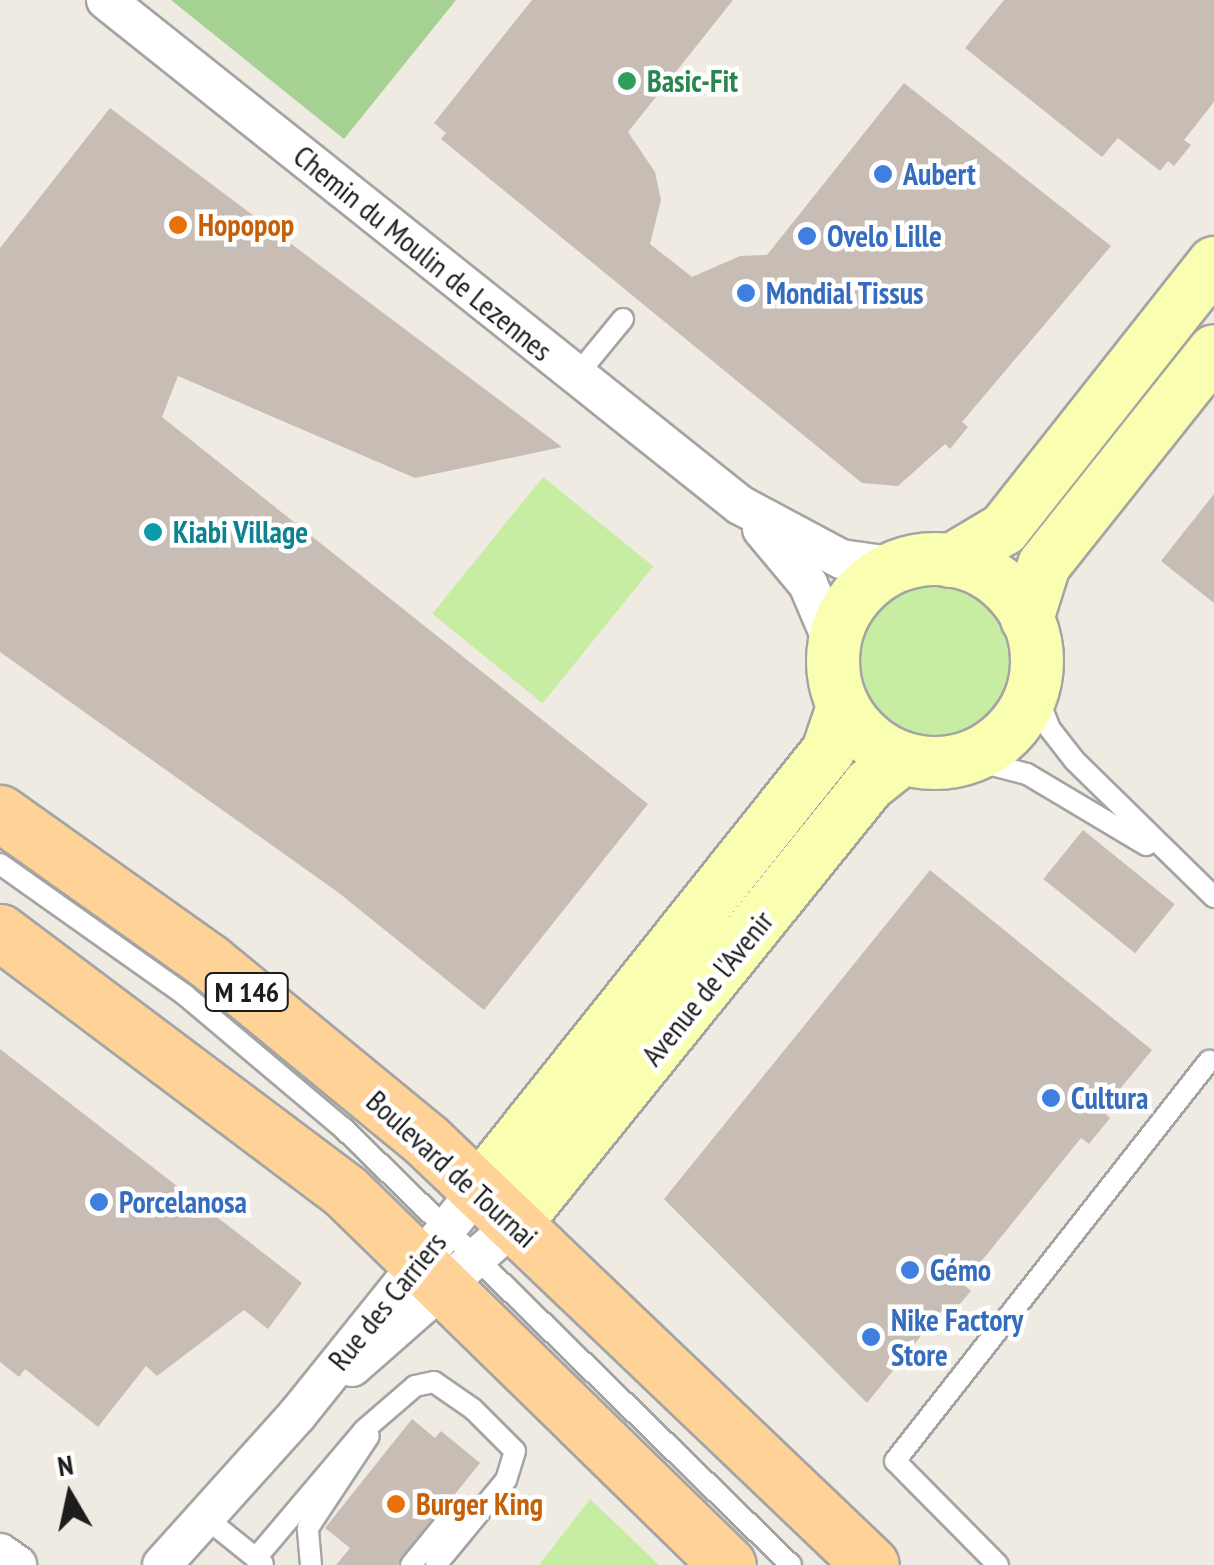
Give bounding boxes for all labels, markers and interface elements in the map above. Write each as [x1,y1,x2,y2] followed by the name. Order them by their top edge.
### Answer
[647,63,738,99] place label: Basic-Fit
[616,70,638,92] marker: Basic-Fit
[287,138,559,368] street label: Chemin du Moulin de Lezennes
[903,156,976,192] place label: Aubert
[872,163,894,185] marker: Aubert
[198,207,294,243] place label: Hopopop
[167,214,189,236] marker: Hopopop
[827,218,942,254] place label: Ovelo Lille
[796,225,818,247] marker: Ovelo Lille
[766,275,925,311] place label: Mondial Tissus
[735,282,757,304] marker: Mondial Tissus
[173,514,309,550] place label: Kiabi Village
[142,521,164,543] marker: Kiabi Village
[634,903,780,1073] street label: Avenue de l'Avenir
[204,969,290,1015] road number: M 146
[1071,1080,1148,1116] place label: Cultura
[359,1083,545,1255] street label: Boulevard de Tournai
[1040,1087,1062,1109] marker: Cultura
[119,1184,247,1220] place label: Porcelanosa
[88,1191,110,1213] marker: Porcelanosa
[320,1225,454,1377] street label: Rue des Carriers
[930,1252,991,1288] place label: Gémo
[899,1259,921,1281] marker: Gémo
[891,1302,1023,1372] place label: Nike Factory Store
[860,1326,882,1348] marker: Nike Factory Store
[20,1445,120,1545] north arrow
[55,1445,76,1484] text: N
[416,1486,543,1522] place label: Burger King
[385,1493,407,1515] marker: Burger King

